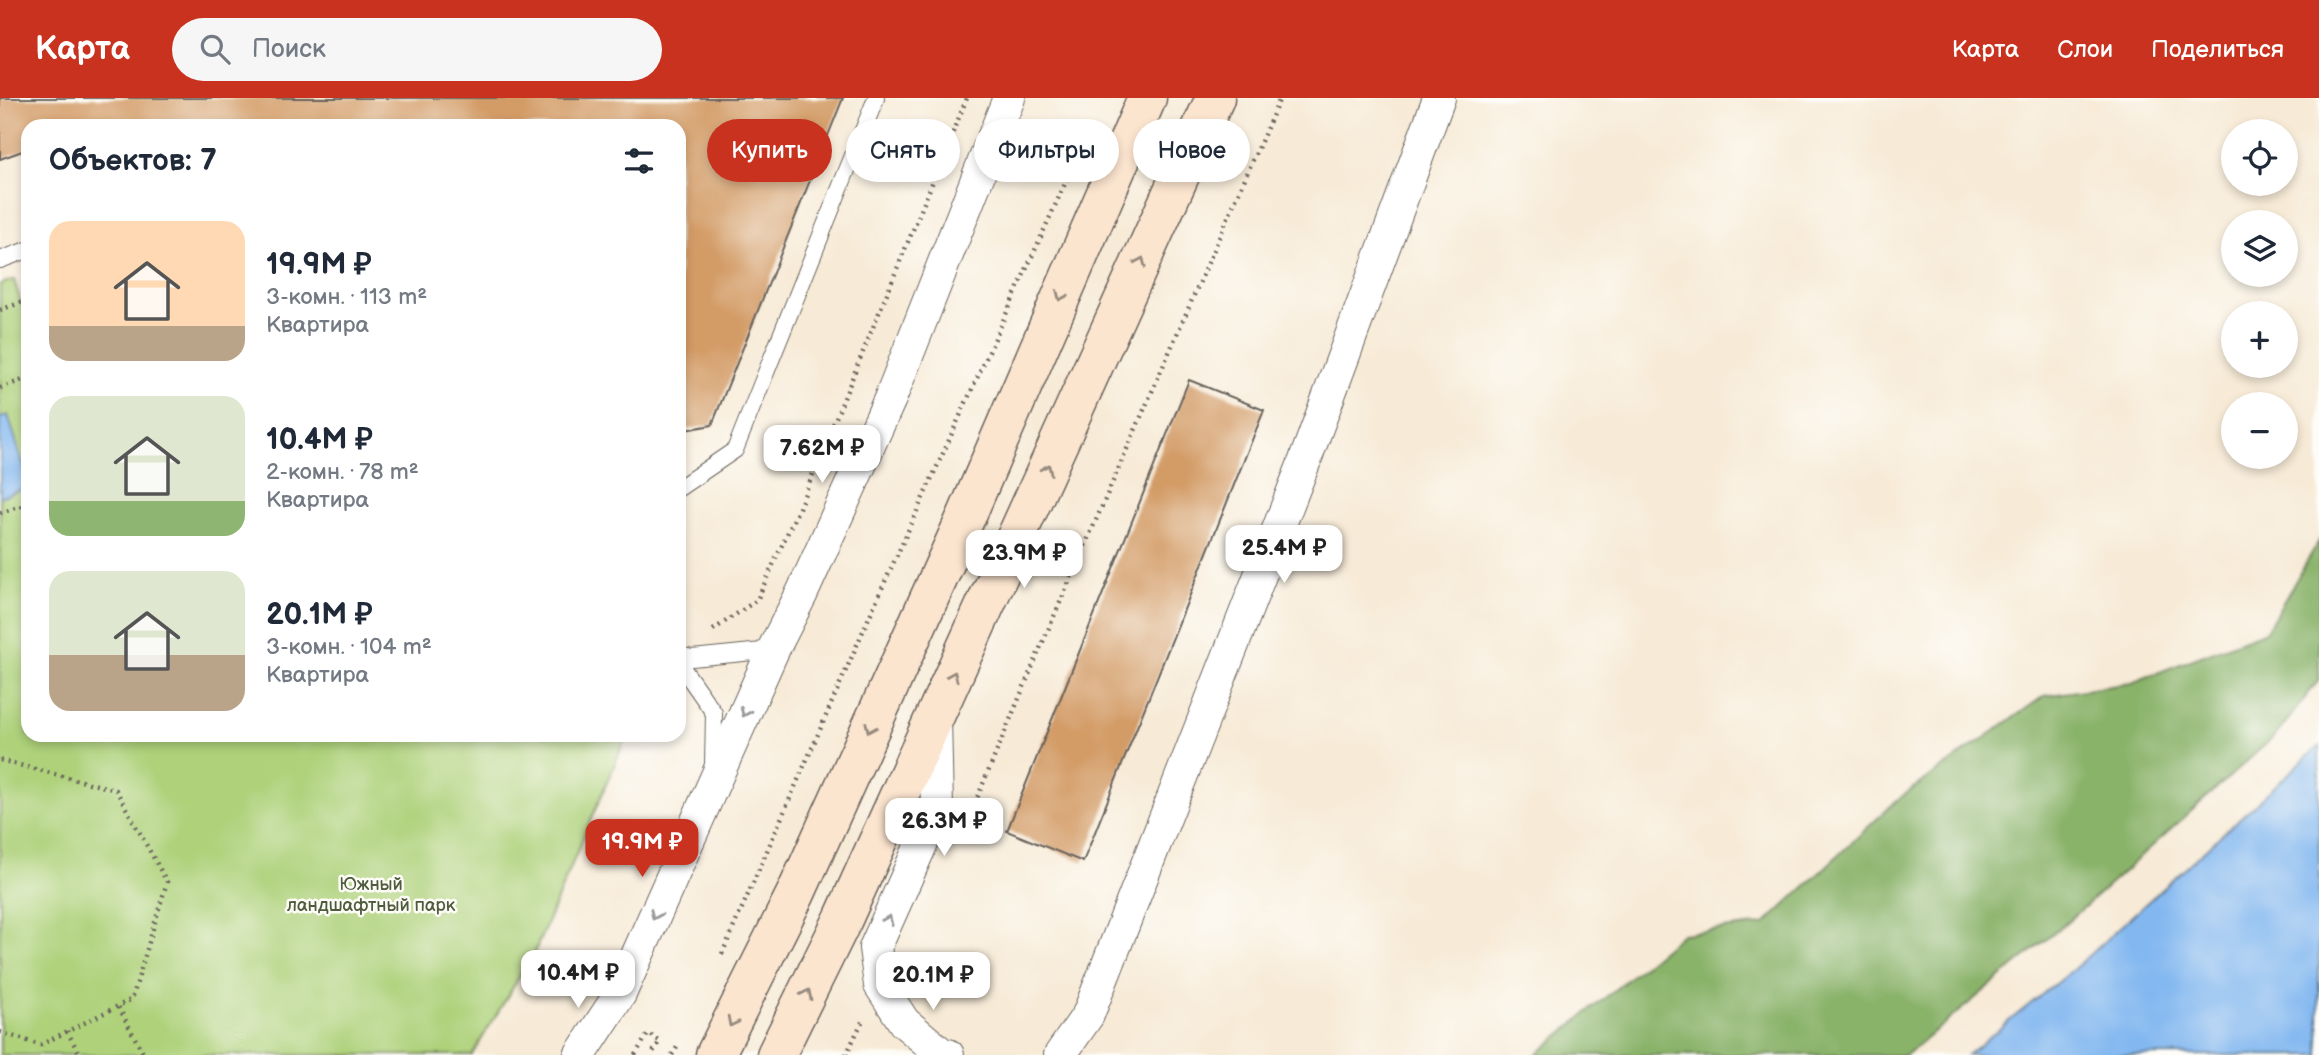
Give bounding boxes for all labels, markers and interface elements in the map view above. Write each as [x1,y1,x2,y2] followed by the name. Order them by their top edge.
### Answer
[172,18,662,81] search box
[35,29,130,69] text: Карта
[196,30,234,68] icon: search
[252,34,326,65] text: Поиск
[1952,35,2019,64] text: Карта
[2057,35,2113,64] text: Слои
[2151,35,2284,64] text: Поделиться
[707,119,832,182] chip: Купить
[846,119,960,182] chip: Снять
[974,119,1119,182] chip: Фильтры
[1133,119,1250,182] chip: Новое
[2221,119,2298,469] map controls
[2221,119,2298,196] button: locate
[620,142,658,180] icon: filters
[49,143,217,179] text: Объектов: 7
[2221,210,2298,287] button: layers
[266,247,372,283] text: 19.9M ₽
[105,249,189,333] icon: home
[1133,257,1147,269] one-way arrow
[266,283,427,311] text: 3-комн. · 113 m²
[1055,288,1069,301] one-way arrow
[2221,301,2298,378] button: +
[266,311,369,339] text: Квартира
[2221,392,2298,469] button: −
[266,422,373,458] text: 10.4M ₽
[105,424,189,508] icon: home
[757,426,887,485] pin: 7.62M ₽
[780,434,864,462] text: 7.62M ₽
[266,458,419,486] text: 2-комн. · 78 m²
[1038,464,1052,476] one-way arrow
[266,486,369,514] text: Квартира
[1219,526,1349,585] pin: 25.4M ₽
[959,531,1089,590] pin: 23.9M ₽
[1241,534,1327,562] text: 25.4M ₽
[982,539,1066,567] text: 23.9M ₽
[266,597,373,633] text: 20.1M ₽
[105,599,189,683] icon: home
[266,633,432,661] text: 3-комн. · 104 m²
[266,661,369,689] text: Квартира
[945,671,959,683] one-way arrow
[739,705,753,717] one-way arrow
[864,721,878,733] one-way arrow
[879,798,1009,858] pin: 26.3M ₽
[901,807,987,835] text: 26.3M ₽
[577,820,707,879] pin: 19.9M ₽
[601,828,683,856] text: 19.9M ₽
[287,874,456,916] park label: Южный ландшафтный парк
[649,908,663,921] one-way arrow
[879,915,893,927] one-way arrow
[513,950,643,1010] pin: 10.4M ₽
[868,953,998,1012] pin: 20.1M ₽
[537,959,619,987] text: 10.4M ₽
[892,961,974,989] text: 20.1M ₽
[798,989,812,1001] one-way arrow
[727,1015,741,1028] one-way arrow

